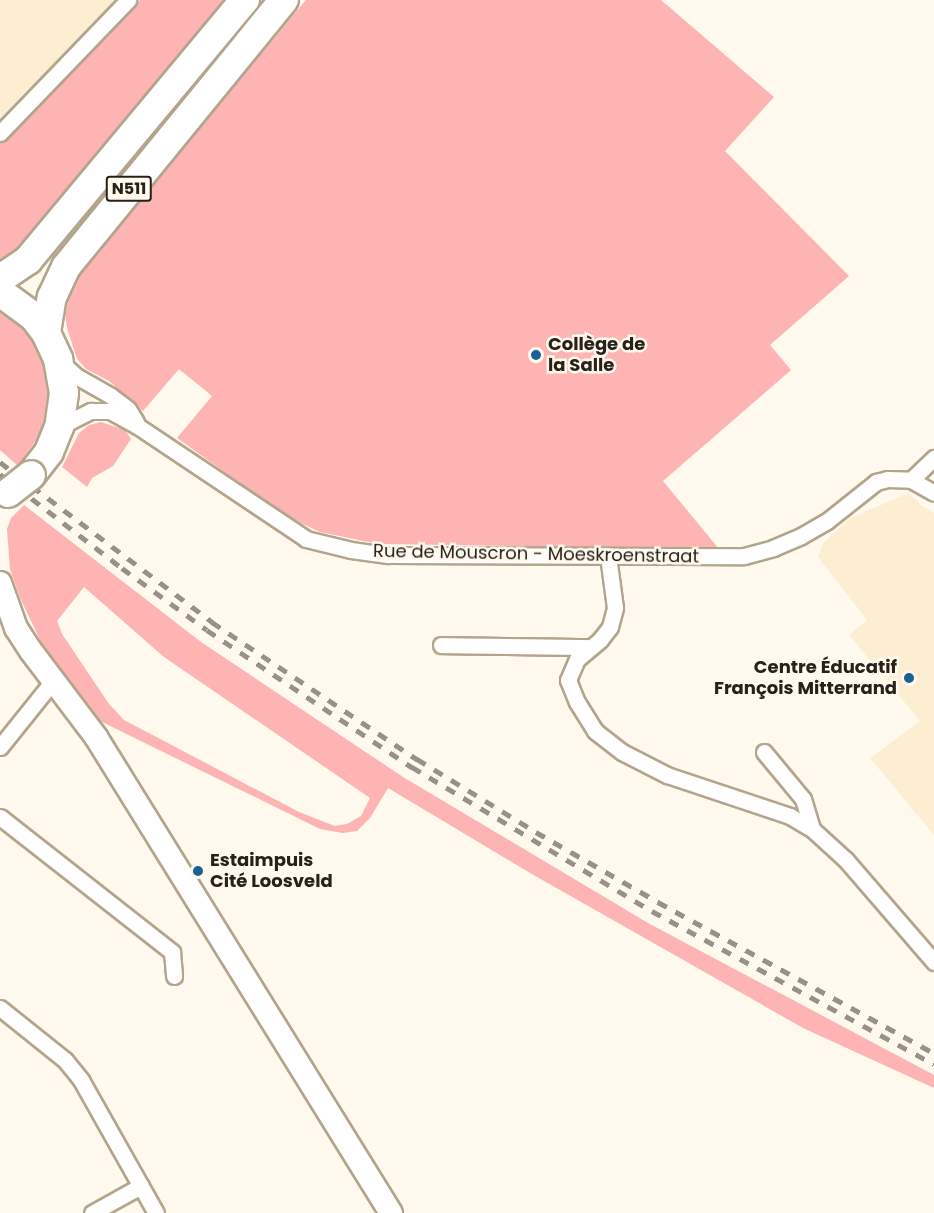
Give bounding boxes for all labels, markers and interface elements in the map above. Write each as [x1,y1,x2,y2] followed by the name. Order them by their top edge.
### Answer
[105,176,153,202] road number: N511
[548,334,645,376] place label: Collège de la Salle
[529,348,543,362] marker: Collège de la Salle
[373,540,699,568] street label: Rue de Mouscron - Moeskroenstraat
[714,657,897,700] place label: Centre Éducatif François Mitterrand
[902,671,916,685] marker: Centre Éducatif François Mitterrand
[210,850,333,892] place label: Estaimpuis Cité Loosveld
[191,864,205,878] marker: Estaimpuis Cité Loosveld

